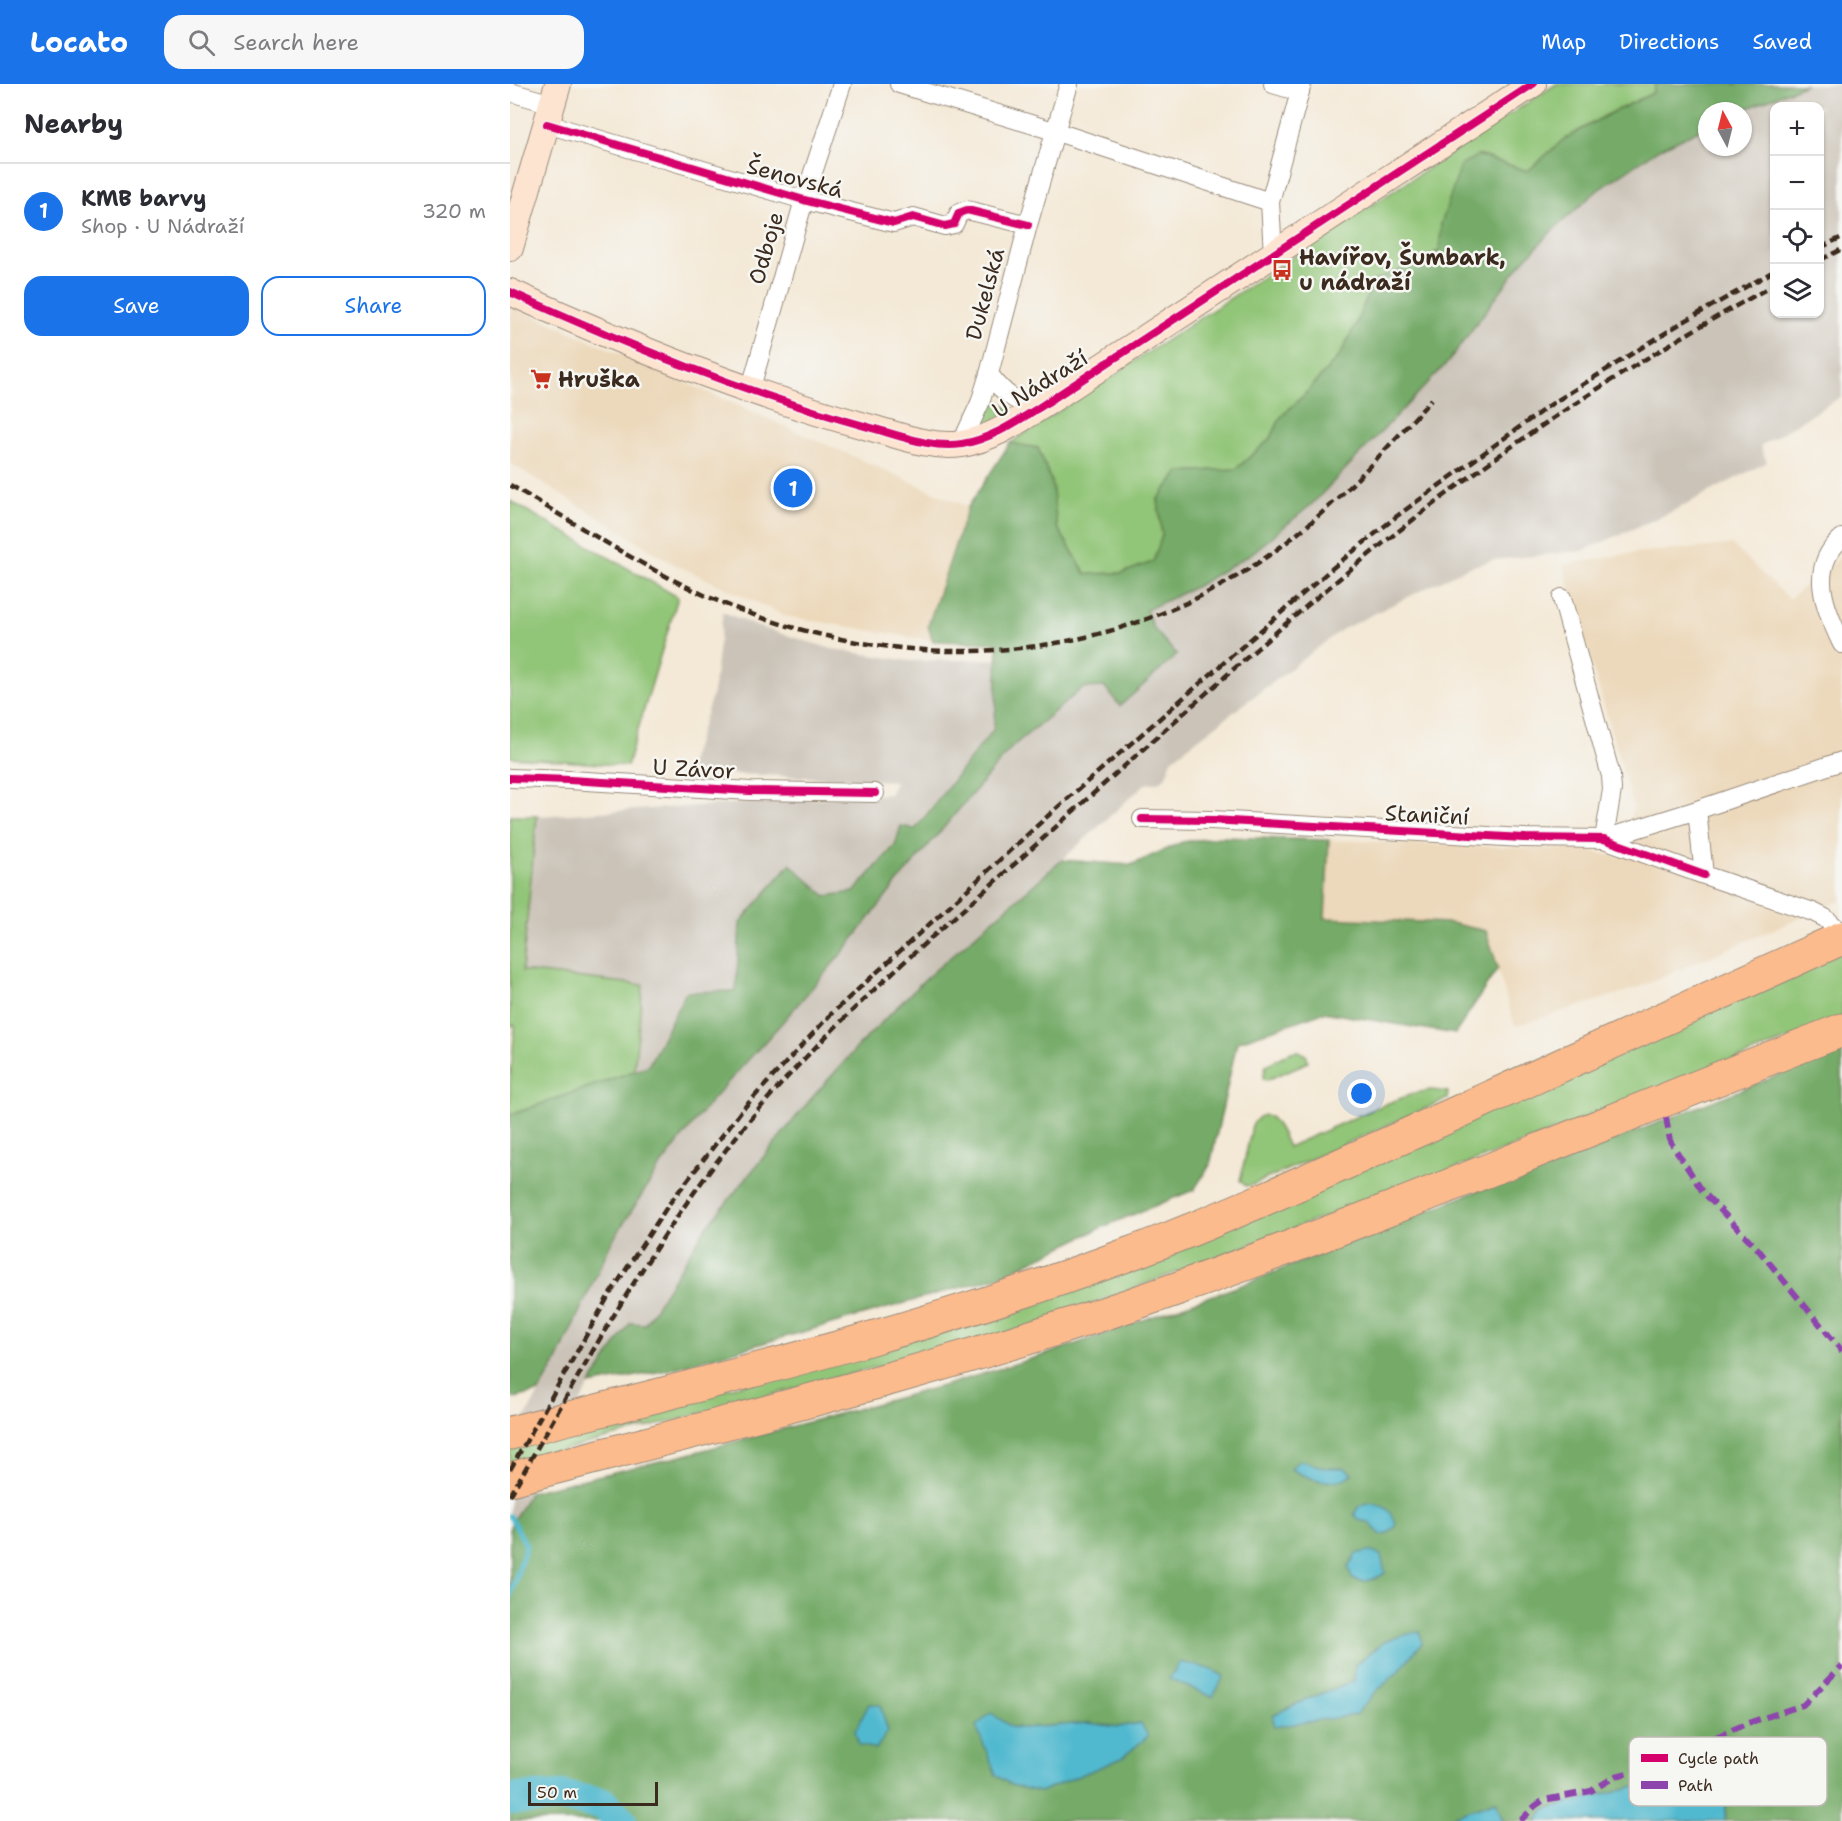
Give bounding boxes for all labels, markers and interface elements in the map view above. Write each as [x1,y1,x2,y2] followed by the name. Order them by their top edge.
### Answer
[164,15,584,69] search box
[30,23,128,61] text: Locato
[185,26,218,59] icon: search
[233,28,359,57] text: Search here
[1541,28,1586,56] text: Map
[1619,28,1719,56] text: Directions
[1752,28,1812,56] text: Saved
[1698,102,1752,156] north arrow
[1770,102,1824,318] map controls
[1770,102,1824,156] button: +
[24,106,123,141] text: Nearby
[744,151,847,205] street label: Šenovská
[1770,156,1824,210] button: −
[81,184,206,213] text: KMB barvy
[39,198,48,224] text: 1
[422,198,486,224] text: 320 m
[742,208,790,288] street label: Odboje
[1770,210,1824,264] button: locate
[81,213,244,239] text: Shop · U Nádraží
[1299,241,1506,297] place label: Havířov, Šumbark, u nádraží
[959,244,1011,343] street label: Dukelská
[1270,258,1294,282] bus stop icon: Havířov, Šumbark, u nádraží
[1770,264,1824,318] button: layers
[24,276,249,336] button: Save
[261,276,486,336] button: Share
[987,343,1093,425] street label: U Nádraží
[558,365,640,394] place label: Hruška
[529,367,553,391] supermarket icon: Hruška
[774,466,812,510] pin: 1
[652,752,736,786] street label: U Závor
[1384,798,1470,832] street label: Staniční
[1347,1079,1376,1108] your location
[1629,1737,1827,1806] legend
[1678,1748,1759,1769] text: Cycle path
[1678,1775,1713,1796] text: Path
[528,1779,658,1806] scale bar
[537,1782,577,1803] text: 50 m

